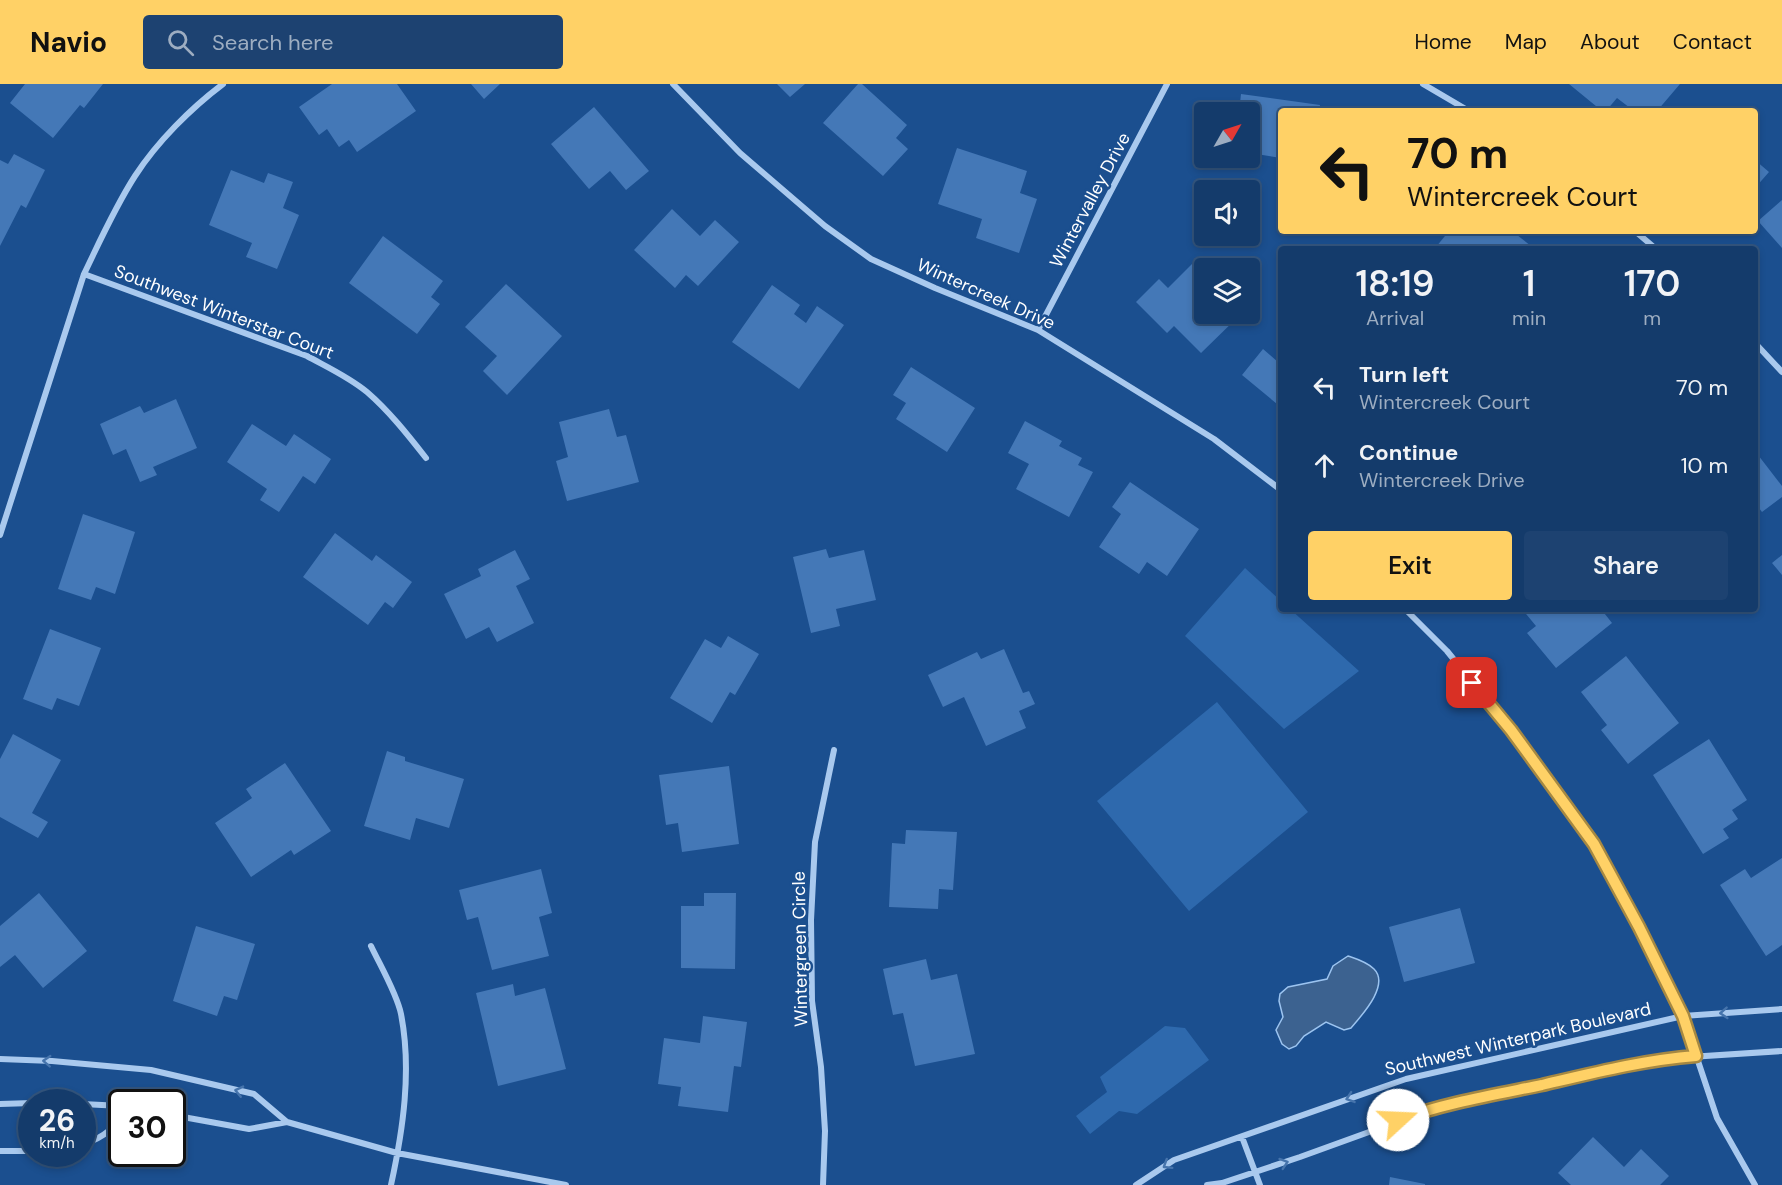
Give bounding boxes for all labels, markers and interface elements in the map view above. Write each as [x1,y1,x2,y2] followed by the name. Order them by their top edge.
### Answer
[143,15,563,69] search box
[30,24,107,61] text: Navio
[164,26,197,59] icon: search
[212,28,333,57] text: Search here
[1414,28,1472,56] text: Home
[1505,28,1547,56] text: Map
[1580,28,1640,56] text: About
[1673,28,1752,56] text: Contact
[1194,102,1260,168] north arrow
[1194,102,1260,324] map controls
[1407,126,1508,181] text: 70 m
[1044,128,1136,272] street label: Wintervalley Drive
[1308,132,1386,210] icon: left
[1407,179,1638,214] text: Wintercreek Court
[1194,180,1260,246] button: sound
[913,253,1059,335] street label: Wintercreek Drive
[1194,258,1260,324] button: layers
[111,259,337,365] street label: Southwest Winterstar Court
[1356,260,1435,307] text: 18:19
[1523,260,1535,307] text: 1
[1624,260,1680,307] text: 170
[1366,305,1424,331] text: Arrival
[1512,305,1546,331] text: min
[1643,305,1661,331] text: m
[1359,360,1449,389] text: Turn left
[1308,371,1341,404] icon: left
[1676,373,1728,402] text: 70 m
[1359,389,1530,415] text: Wintercreek Court
[1359,438,1458,467] text: Continue
[1308,449,1341,482] icon: ahead
[1681,451,1728,480] text: 10 m
[1359,467,1525,493] text: Wintercreek Drive
[1308,531,1512,600] button: Exit
[1524,531,1728,600] button: Share
[1446,657,1497,708] pin
[1455,666,1488,699] icon: arrive
[787,871,813,1027] street label: Wintergreen Circle
[1383,997,1653,1081] street label: Southwest Winterpark Boulevard
[1719,1006,1728,1019] one-way arrow
[42,1055,51,1068] one-way arrow
[234,1085,244,1098] one-way arrow
[1366,1088,1430,1152] position arrow
[108,1089,186,1167] speed limit sign: 30
[1345,1091,1356,1104] one-way arrow
[39,1101,75,1140] text: 26
[39,1133,75,1153] text: km/h
[1278,1157,1289,1170] one-way arrow
[1163,1158,1173,1170] one-way arrow

